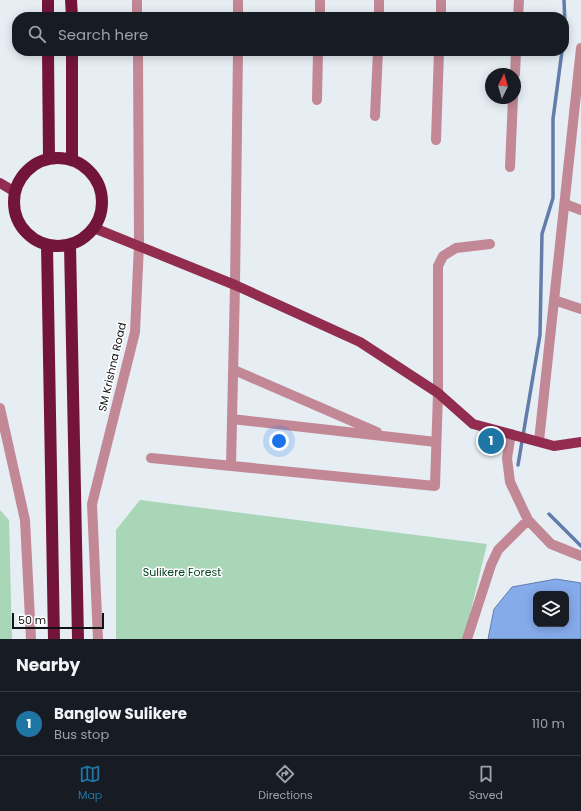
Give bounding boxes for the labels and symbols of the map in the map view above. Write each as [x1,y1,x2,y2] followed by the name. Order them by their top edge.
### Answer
[485,68,521,104] north arrow
[94,321,130,413] street label: SM Krishna Road
[478,426,504,456] pin: 1
[269,431,289,451] your location
[143,564,221,580] park label: Sulikere Forest
[12,611,104,630] scale bar

